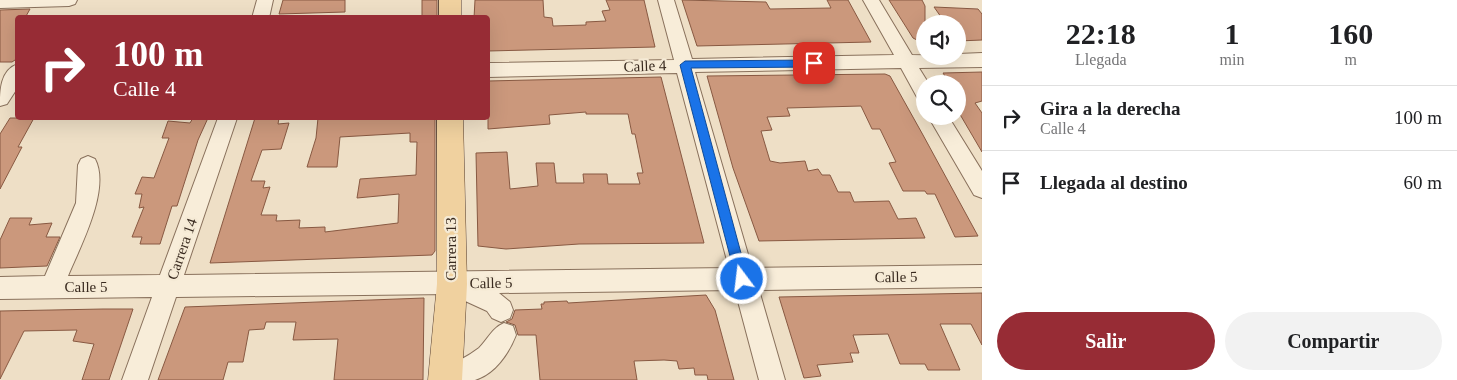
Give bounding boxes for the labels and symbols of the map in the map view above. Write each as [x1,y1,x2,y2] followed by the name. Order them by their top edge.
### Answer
[793,42,835,84] pin
[623,57,667,75] street label: Calle 4
[164,216,200,282] street label: Carrera 14
[443,217,459,281] street label: Carrera 13
[715,252,767,304] position arrow
[874,269,918,285] street label: Calle 5
[469,275,513,291] street label: Calle 5
[65,279,107,295] street label: Calle 5

